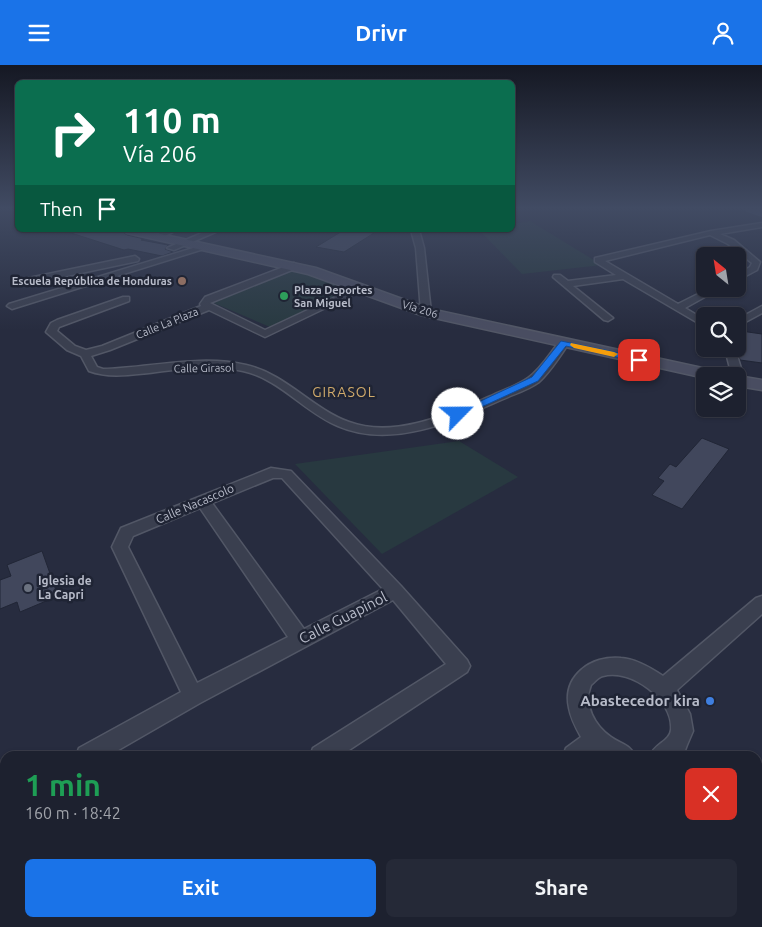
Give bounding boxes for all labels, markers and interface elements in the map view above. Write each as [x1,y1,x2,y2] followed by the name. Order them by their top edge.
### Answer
[25,19,53,47] icon: menu
[709,19,737,47] icon: person
[355,20,407,45] text: Drivr
[40,100,105,165] icon: right
[123,100,221,140] text: 110 m
[123,141,197,166] text: Vía 206
[93,195,121,223] icon: arrive
[40,198,83,220] text: Then
[696,247,746,297] north arrow
[696,247,746,417] map controls
[12,275,172,287] place label: Escuela República de Honduras
[176,275,188,287] marker: Escuela República de Honduras
[294,284,372,309] place label: Plaza Deportes San Miguel
[278,290,290,302] marker: Plaza Deportes San Miguel
[401,298,439,320] street label: Vía 206
[134,305,200,341] street label: Calle La Plaza
[696,307,746,357] button: search
[618,339,660,381] pin
[625,346,653,374] icon: arrive
[174,361,235,375] street label: Calle Girasol
[696,367,746,417] button: layers
[312,384,376,400] district label: GIRASOL
[431,387,483,439] position arrow
[154,481,236,526] street label: Calle Nacascolo
[38,574,92,601] place label: Iglesia de La Capri
[22,582,34,594] marker: Iglesia de La Capri
[296,588,390,647] street label: Calle Guapinol
[580,692,700,709] place label: Abastecedor kira
[704,695,716,707] marker: Abastecedor kira
[25,768,101,802] text: 1 min
[685,768,737,820] button: close
[25,804,121,822] text: 160 m · 18:42
[25,859,376,917] button: Exit
[386,859,737,917] button: Share

